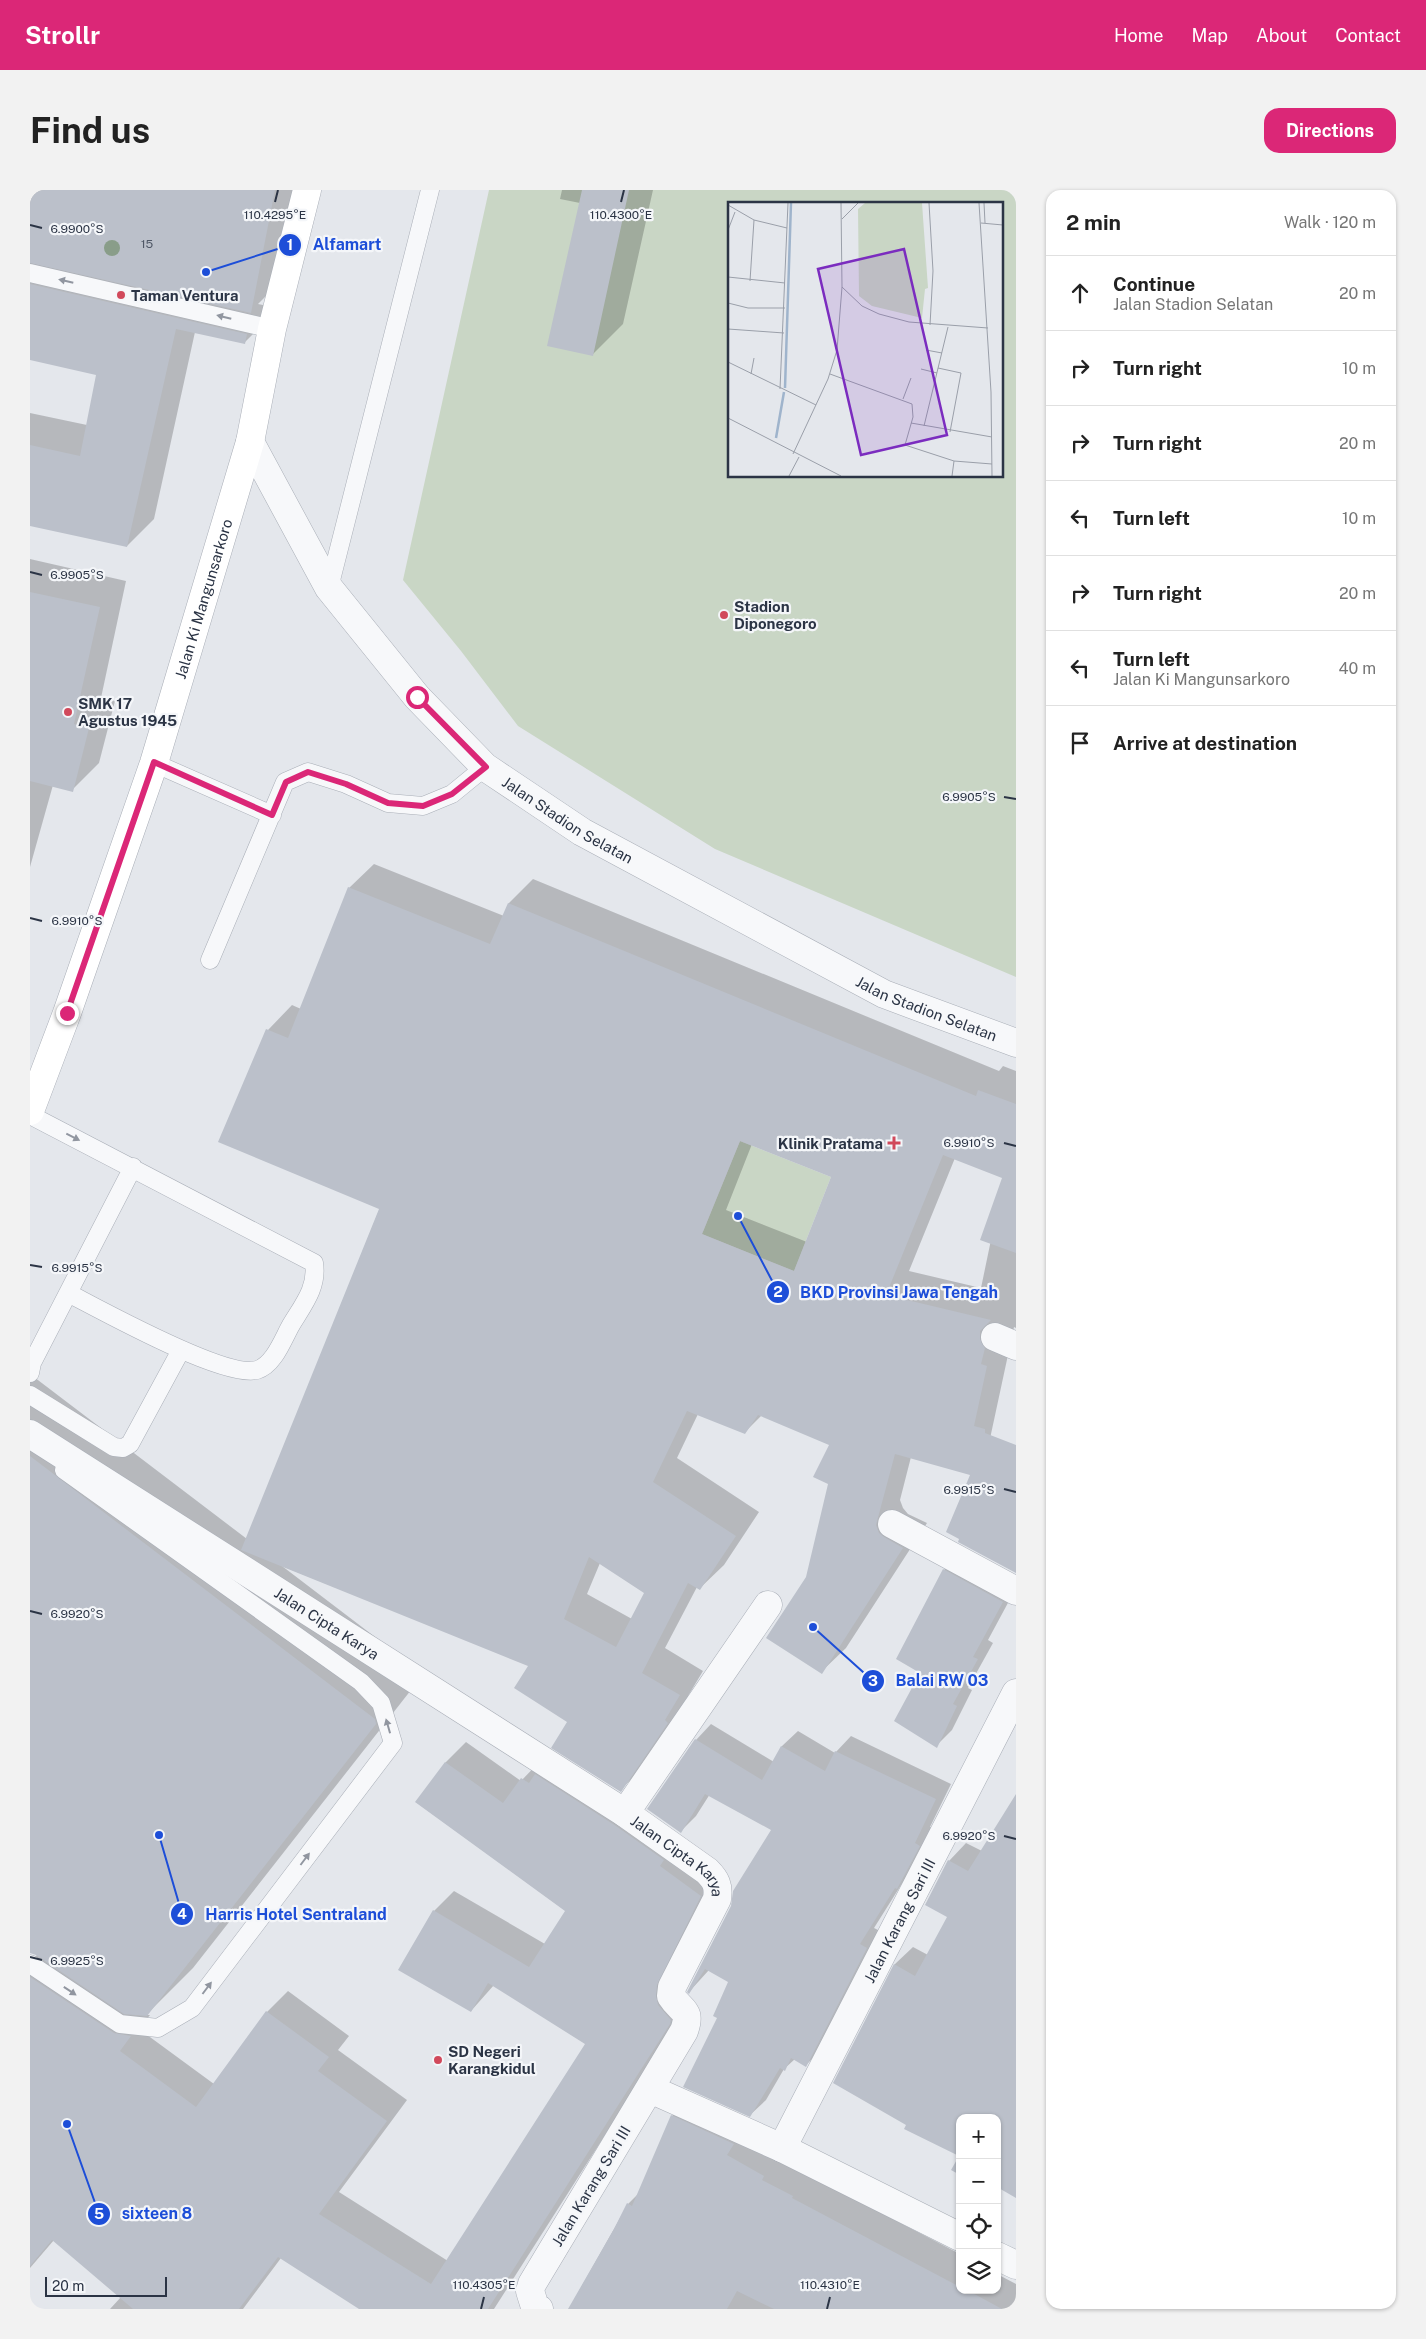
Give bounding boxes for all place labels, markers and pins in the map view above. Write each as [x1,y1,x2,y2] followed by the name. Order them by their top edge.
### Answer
[278,229,391,260] callout: Alfamart
[131,287,238,304] place label: Taman Ventura
[115,289,127,301] marker: Taman Ventura
[734,598,817,632] place label: Stadion Diponegoro
[718,609,730,621] marker: Stadion Diponegoro
[78,695,177,729] place label: SMK 17 Agustus 1945
[62,706,74,718] marker: SMK 17 Agustus 1945
[778,1135,883,1152] place label: Klinik Pratama
[887,1136,901,1150] marker: Klinik Pratama
[765,1277,1008,1308] callout: BKD Provinsi Jawa Tengah
[860,1665,998,1696] callout: Balai RW 03
[170,1899,396,1930] callout: Harris Hotel Sentraland
[448,2043,536,2077] place label: SD Negeri Karangkidul
[432,2054,444,2066] marker: SD Negeri Karangkidul
[87,2198,202,2229] callout: sixteen 8

